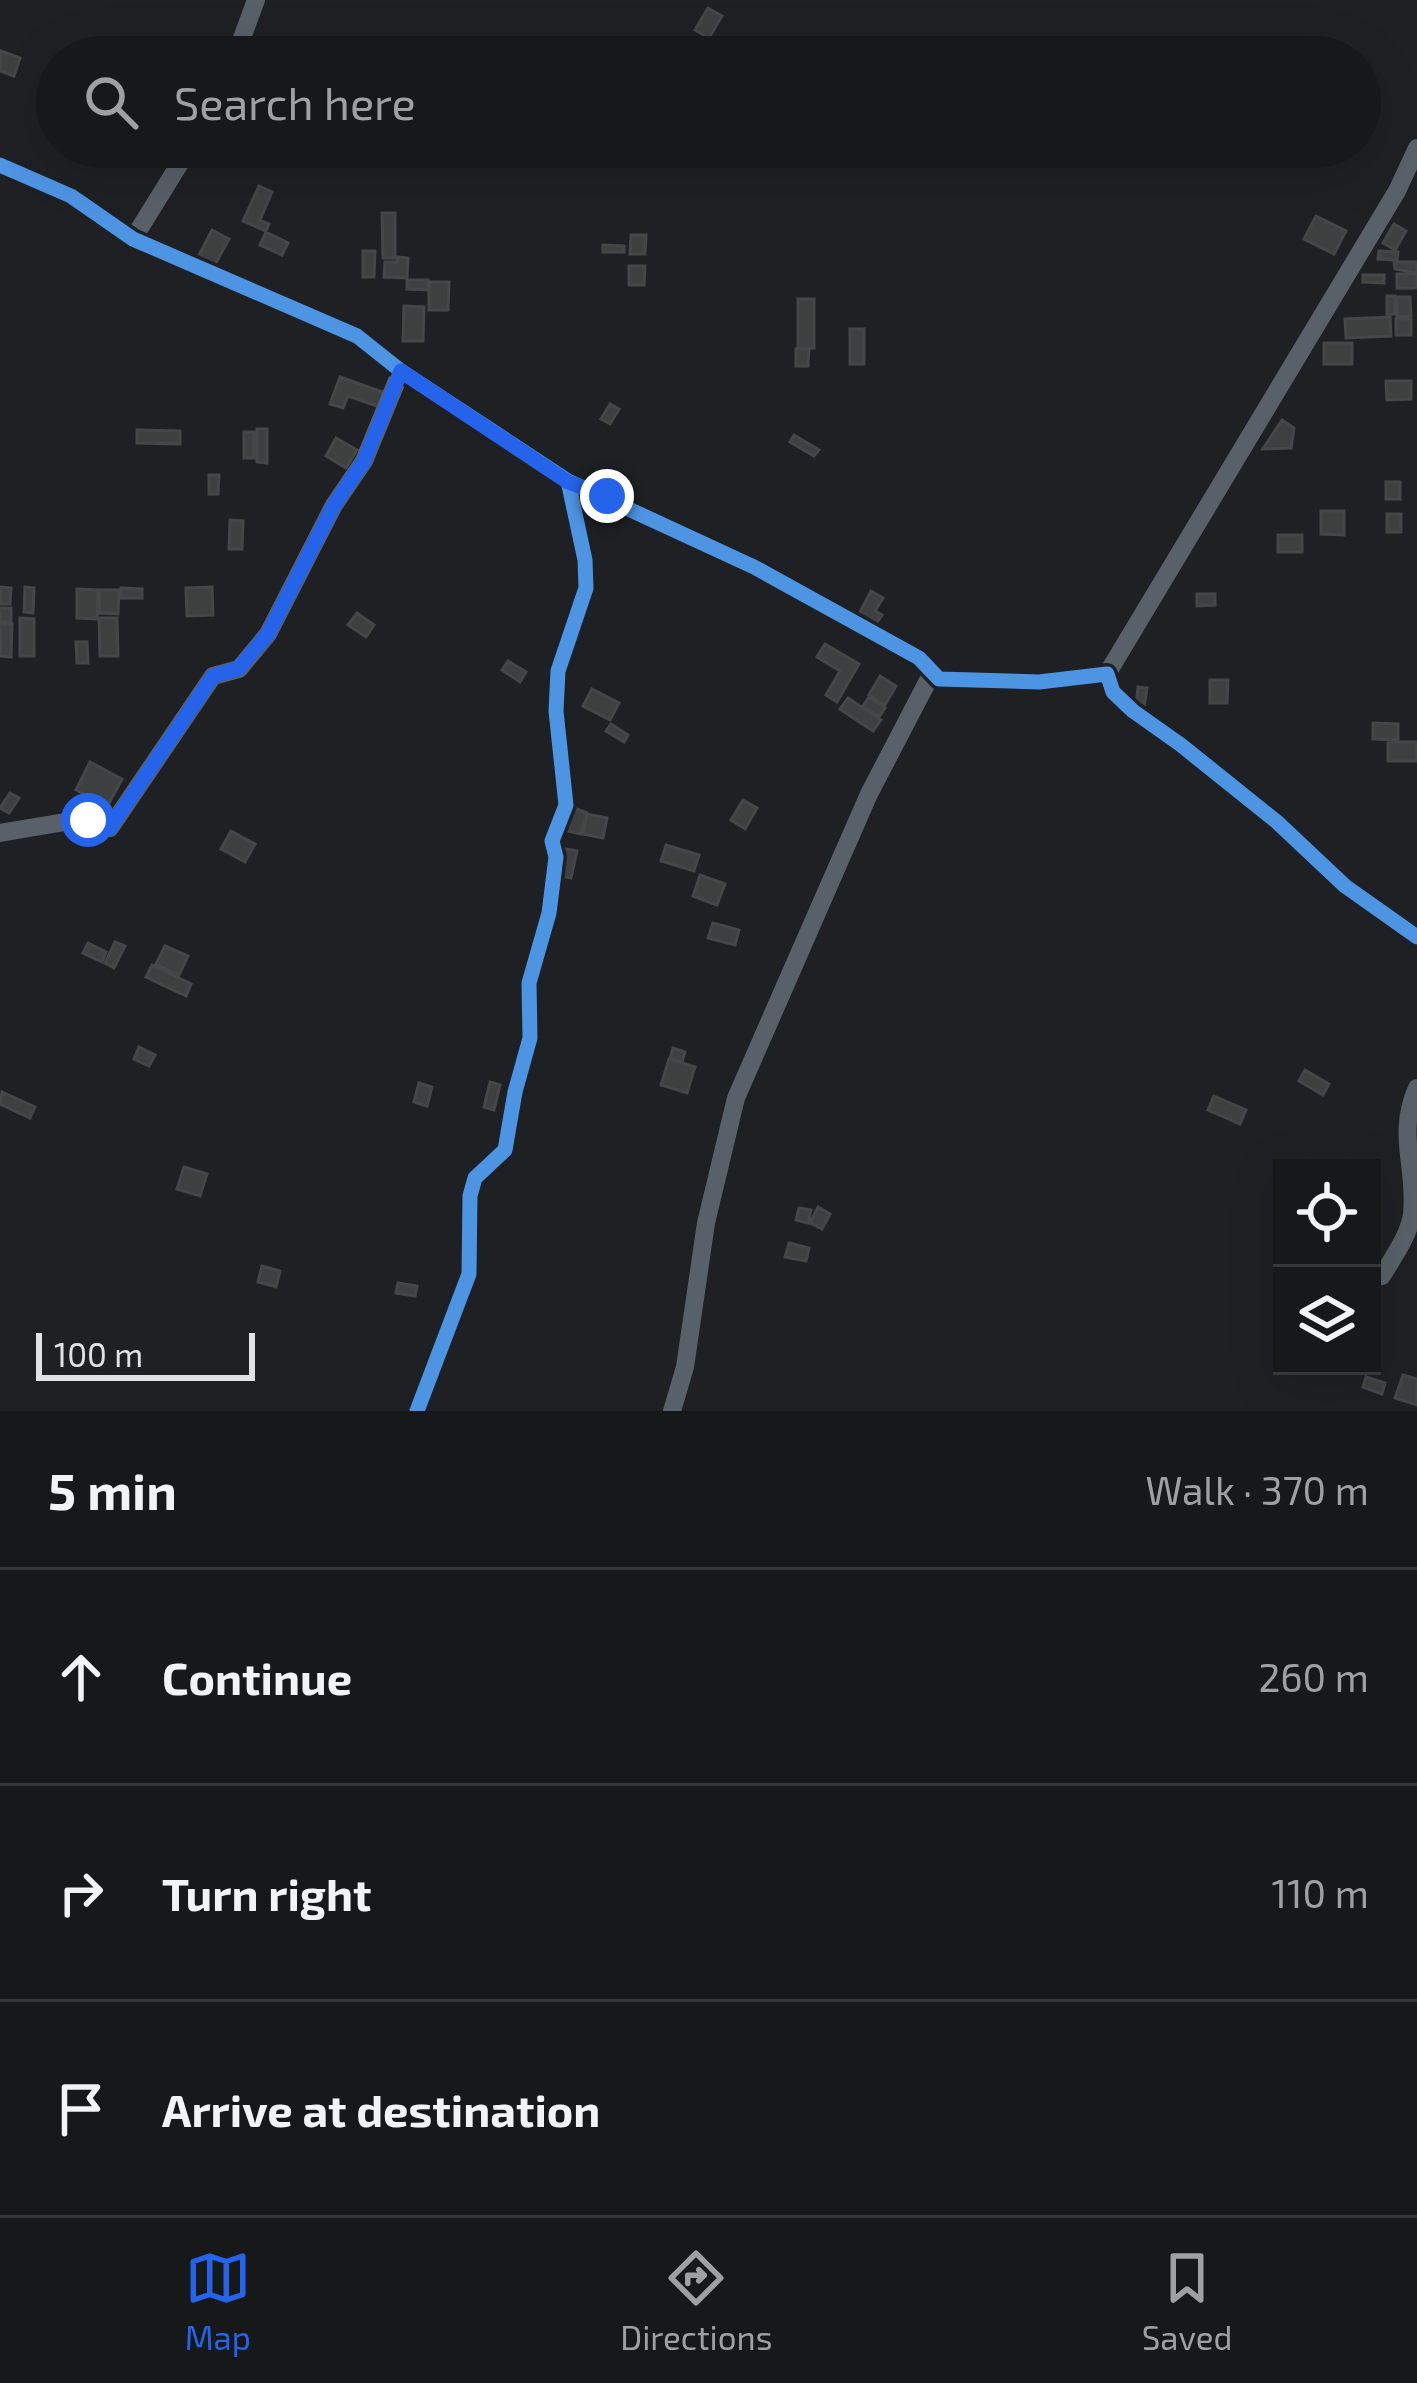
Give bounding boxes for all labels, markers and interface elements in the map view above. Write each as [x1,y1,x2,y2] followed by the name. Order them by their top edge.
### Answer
[36,36,1381,168] search box
[78,69,144,135] icon: search
[174,75,416,129] text: Search here
[580,469,634,523] route end
[61,793,115,847] route start
[1273,1159,1381,1375] map controls
[1273,1159,1381,1267] button: locate
[1273,1267,1381,1375] button: layers
[36,1327,255,1380] scale bar
[54,1334,143,1374] text: 100 m
[48,1459,177,1520] text: 5 min
[1145,1466,1369,1513] text: Walk · 370 m
[48,1644,114,1710] icon: ahead
[162,1650,352,1704] text: Continue
[1258,1653,1369,1700] text: 260 m
[48,1860,114,1926] icon: right
[162,1866,371,1920] text: Turn right
[1272,1869,1369,1916] text: 110 m
[48,2076,114,2142] icon: arrive
[162,2082,600,2136] text: Arrive at destination
[185,2245,251,2357] tab: Map
[620,2245,772,2357] tab: Directions
[1142,2245,1232,2357] tab: Saved

